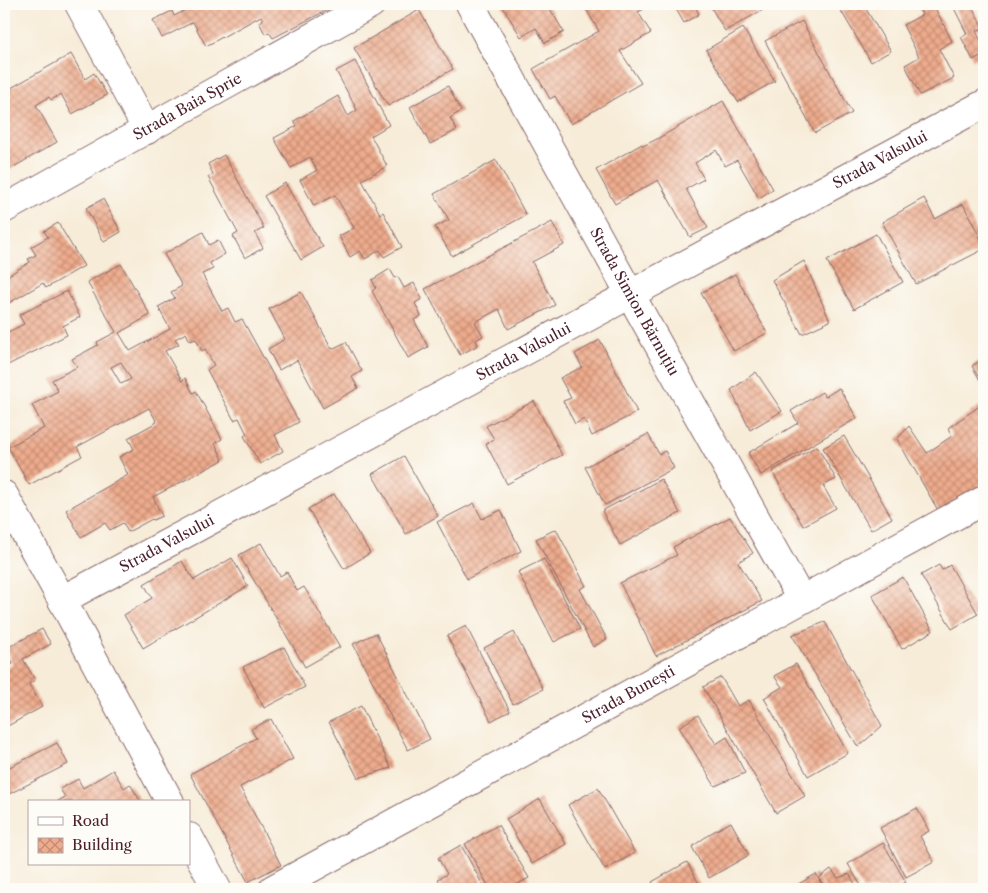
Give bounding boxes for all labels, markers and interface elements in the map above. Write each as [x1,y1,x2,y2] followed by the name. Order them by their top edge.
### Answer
[129,68,245,144] street label: Strada Baia Sprie
[829,126,931,193] street label: Strada Valsului
[586,224,684,379] street label: Strada Simion Bărnuțiu
[473,318,574,384] street label: Strada Valsului
[116,510,218,576] street label: Strada Valsului
[578,661,678,727] street label: Strada Bunești
[28,800,190,866] legend
[72,811,109,830] text: Road
[72,835,132,854] text: Building

